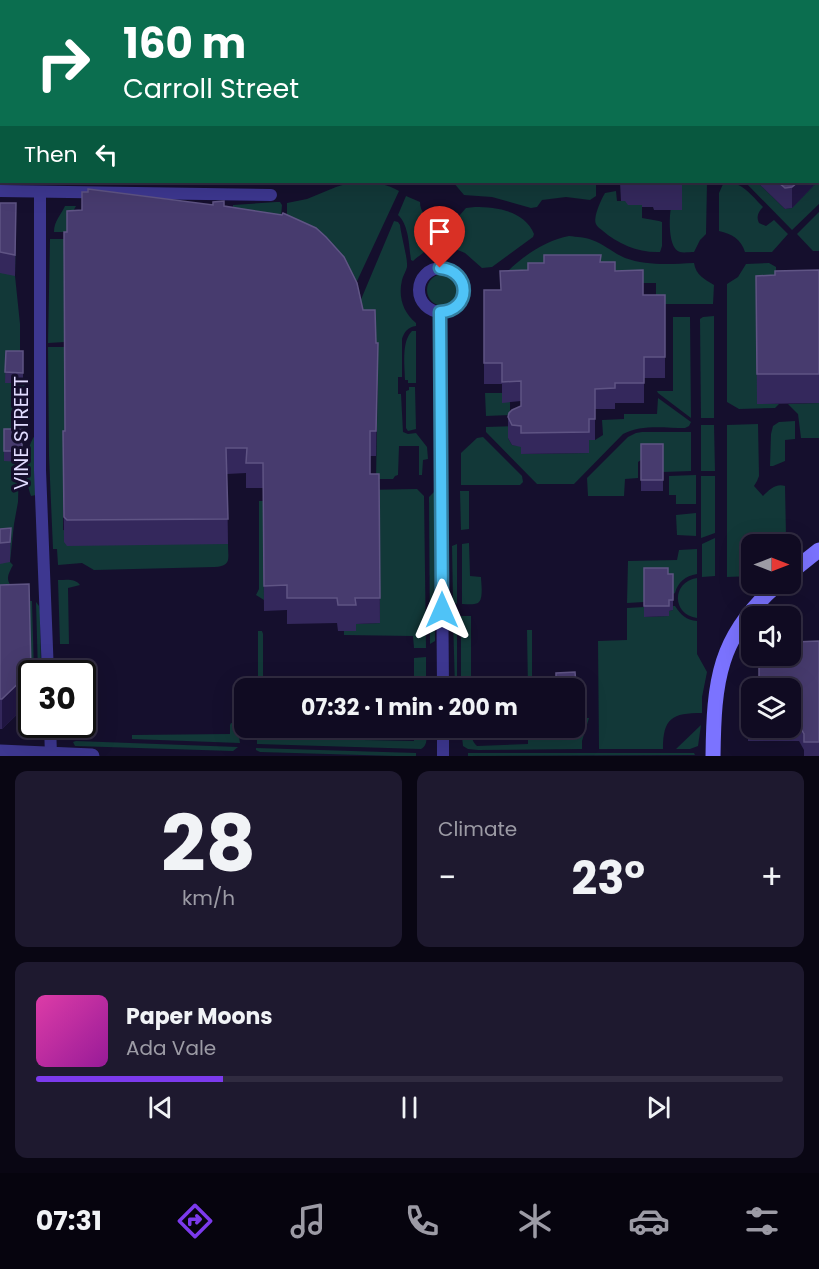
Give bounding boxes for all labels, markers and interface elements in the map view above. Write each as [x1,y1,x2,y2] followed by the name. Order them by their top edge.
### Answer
[123,14,246,73] text: 160 m
[24,24,102,102] icon: right
[123,70,299,107] text: Carroll Street
[90,138,123,171] icon: left
[24,139,78,170] text: Then
[414,206,465,268] pin
[423,215,456,248] icon: arrive
[7,376,35,490] street label: VINE STREET
[741,534,801,594] north arrow
[741,534,801,738] map controls
[410,578,474,642] position arrow
[741,606,801,666] button: sound
[18,660,96,738] speed limit sign: 30
[741,678,801,738] button: layers
[301,692,518,723] text: 07:32 · 1 min · 200 m
[161,789,256,898] text: 28
[438,815,517,843] text: Climate
[571,847,645,910] text: 23°
[438,854,456,901] text: −
[760,854,783,901] text: +
[182,884,235,912] text: km/h
[126,1001,273,1032] text: Paper Moons
[126,1034,216,1062] text: Ada Vale
[144,1091,177,1124] icon: previous
[393,1091,426,1124] icon: pause
[642,1091,675,1124] icon: next
[174,1200,216,1242] icon: directions
[287,1200,329,1242] icon: music
[401,1200,443,1242] icon: phone
[514,1200,556,1242] icon: climate
[628,1200,670,1242] icon: car
[741,1200,783,1242] icon: filters
[36,1202,102,1239] text: 07:31

